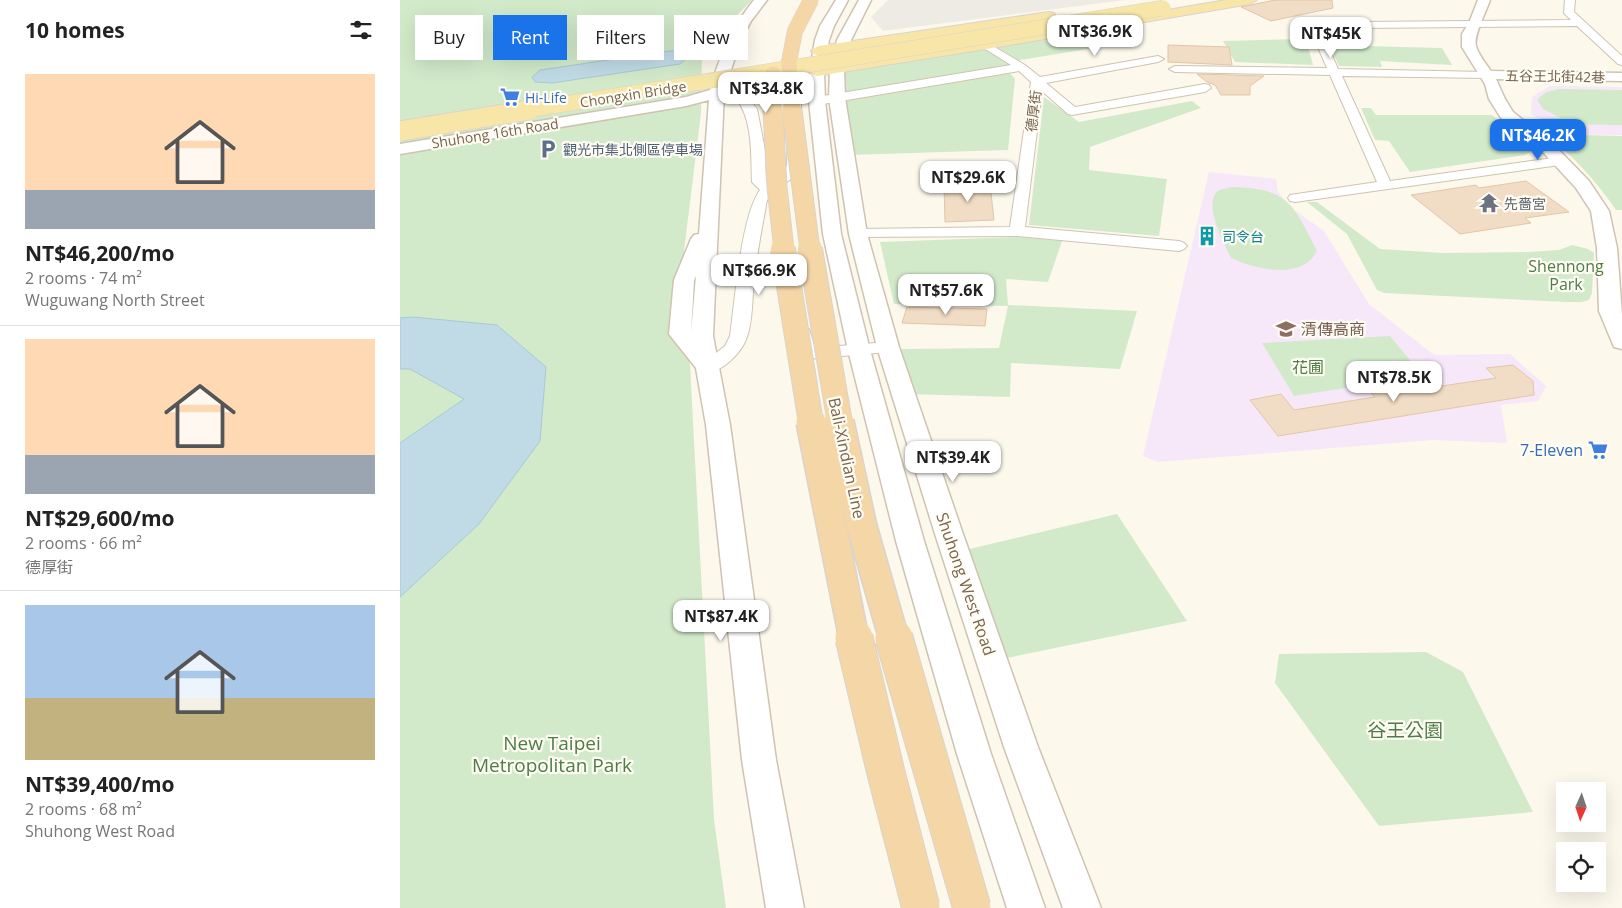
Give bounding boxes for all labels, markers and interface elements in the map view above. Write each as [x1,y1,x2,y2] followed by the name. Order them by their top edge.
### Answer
[415,15,483,60] chip: Buy
[493,15,567,60] chip: Rent
[577,15,664,60] chip: Filters
[674,15,748,60] chip: New
[1043,15,1147,57] pin: NT$36.9K
[25,16,125,44] text: 10 homes
[347,16,375,44] icon: filters
[1290,17,1372,59] pin: NT$45K
[1058,20,1132,42] text: NT$36.9K
[1301,22,1361,44] text: NT$45K
[1505,66,1605,86] street label: 五谷王北街42巷
[714,72,818,114] pin: NT$34.8K
[578,76,688,112] street label: Chongxin Bridge
[729,77,803,99] text: NT$34.8K
[499,86,521,108] supermarket icon: Hi-Life
[525,88,567,107] place label: Hi-Life
[1021,89,1045,133] street label: 德厚街
[155,107,245,197] icon: home
[430,114,560,152] street label: Shuhong 16th Road
[1486,119,1590,161] pin: NT$46.2K
[1501,124,1575,146] text: NT$46.2K
[537,138,559,160] parking icon: 觀光市集北側區停車場
[563,140,703,159] place label: 觀光市集北側區停車場
[916,160,1020,203] pin: NT$29.6K
[931,166,1005,188] text: NT$29.6K
[1478,192,1500,214] temple icon: 先嗇宮
[1504,194,1546,213] place label: 先嗇宮
[1196,225,1218,247] building icon: 司令台
[1222,227,1264,246] place label: 司令台
[25,239,175,267] text: NT$46,200/mo
[707,254,811,296] pin: NT$66.9K
[1528,255,1604,295] park label: Shennong Park
[722,259,796,281] text: NT$66.9K
[25,267,142,289] text: 2 rooms · 74 m²
[894,274,998,316] pin: NT$57.6K
[909,279,983,301] text: NT$57.6K
[25,289,205,311] text: Wuguwang North Street
[1275,318,1297,340] school or university icon: 清傳高商
[1301,318,1365,340] place label: 清傳高商
[1292,356,1324,378] park label: 花圃
[1342,360,1446,403] pin: NT$78.5K
[1357,366,1431,388] text: NT$78.5K
[155,371,245,461] icon: home
[823,395,871,521] street label: Bali-Xindian Line
[1520,439,1583,461] place label: 7-Eleven
[1587,439,1609,461] supermarket icon: 7-Eleven
[901,440,1005,483] pin: NT$39.4K
[916,446,990,468] text: NT$39.4K
[25,504,175,532] text: NT$29,600/mo
[931,510,1001,658] street label: Shuhong West Road
[25,532,142,554] text: 2 rooms · 66 m²
[25,556,73,578] text: 德厚街
[669,600,773,642] pin: NT$87.4K
[684,605,758,627] text: NT$87.4K
[155,637,245,727] icon: home
[1367,717,1443,743] park label: 谷王公園
[472,730,632,778] park label: New Taipei Metropolitan Park
[25,770,175,798] text: NT$39,400/mo
[1556,782,1606,832] north arrow
[1556,782,1606,892] map controls
[25,798,142,820] text: 2 rooms · 68 m²
[25,820,175,842] text: Shuhong West Road
[1556,842,1606,892] button: locate

